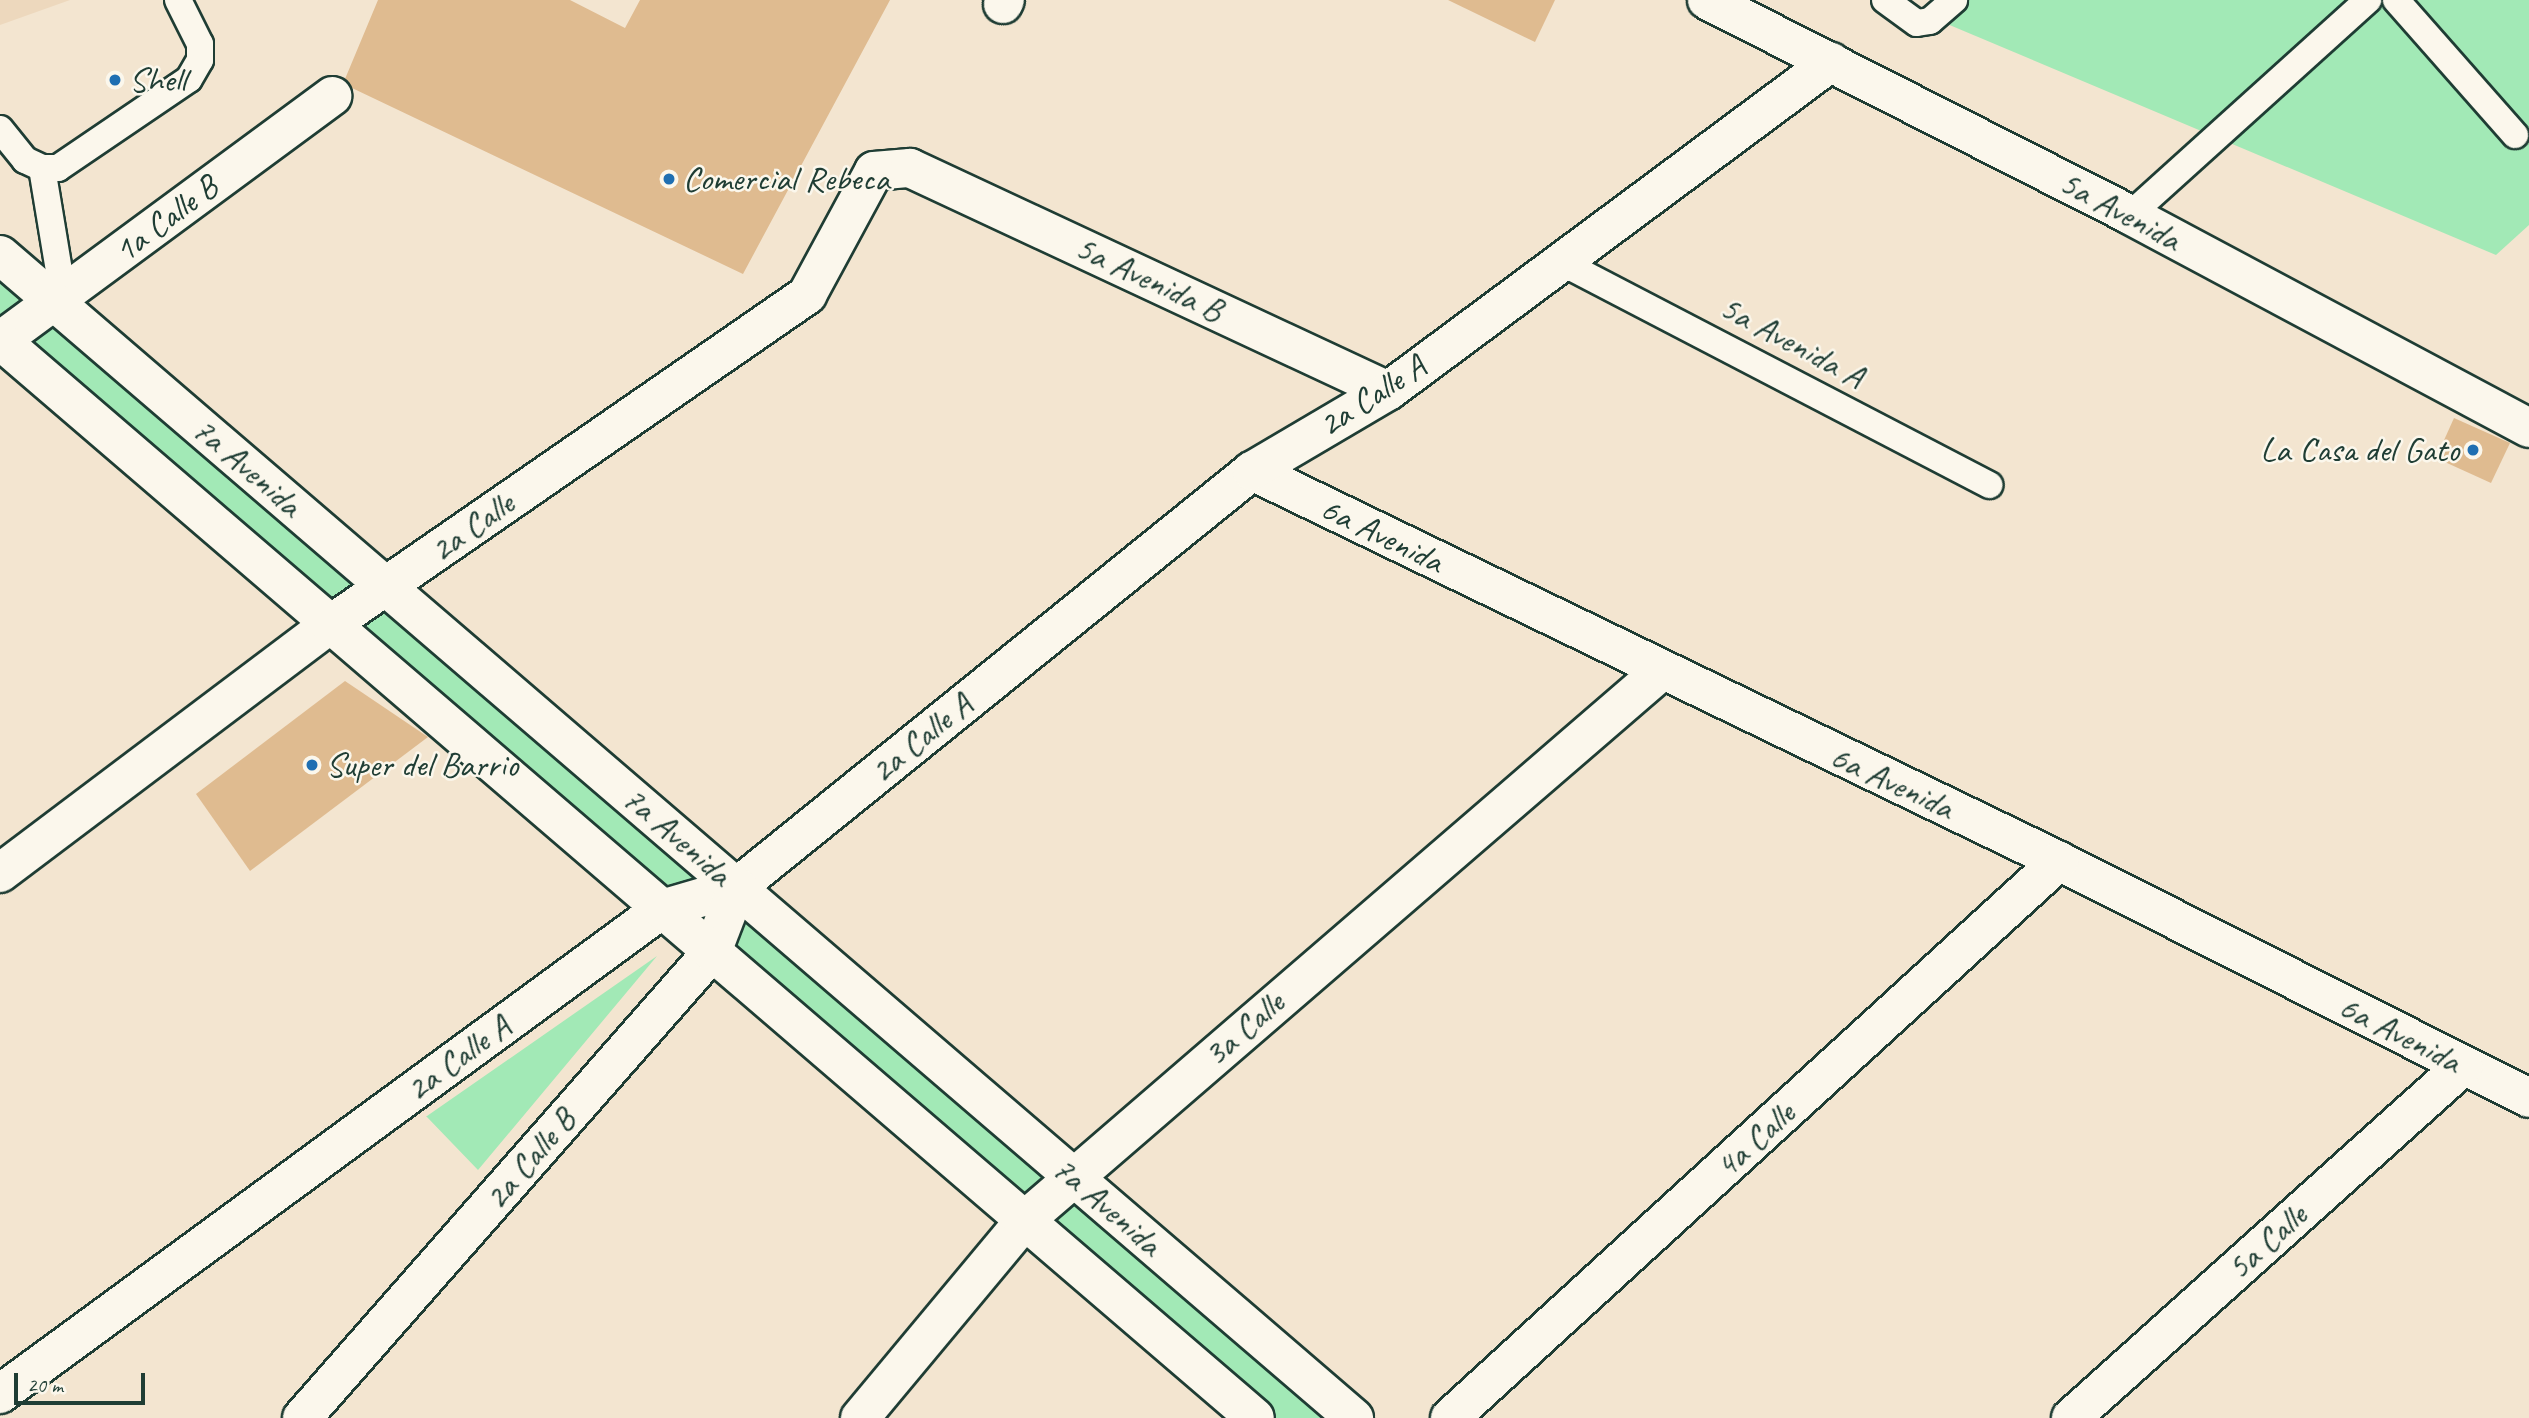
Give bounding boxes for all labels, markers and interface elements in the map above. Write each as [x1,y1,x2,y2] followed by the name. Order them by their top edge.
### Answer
[129,59,186,101] place label: Shell
[107,72,123,88] marker: Shell
[683,158,888,200] place label: Comercial Rebeca
[2053,162,2187,260] street label: 5a Avenida
[105,166,227,272] street label: 1a Calle B
[661,171,677,187] marker: Comercial Rebeca
[1069,227,1229,331] street label: 5a Avenida B
[1713,287,1871,397] street label: 5a Avenida A
[1310,346,1434,446] street label: 2a Calle A
[184,408,310,526] street label: 7a Avenida
[2258,429,2459,471] place label: La Casa del Gato
[2465,442,2481,458] marker: La Casa del Gato
[421,483,523,571] street label: 2a Calle
[1314,488,1450,582] street label: 6a Avenida
[861,684,981,792] street label: 2a Calle A
[1824,735,1960,829] street label: 6a Avenida
[326,744,518,786] place label: Super del Barrio
[304,757,320,773] marker: Super del Barrio
[614,777,740,895] street label: 7a Avenida
[1195,982,1293,1076] street label: 3a Calle
[2332,986,2468,1082] street label: 6a Avenida
[397,1006,519,1110] street label: 2a Calle A
[1706,1093,1804,1187] street label: 4a Calle
[474,1099,586,1219] street label: 2a Calle B
[1044,1147,1170,1265] street label: 7a Avenida
[2218,1195,2316,1289] street label: 5a Calle
[18,1358,149,1402] scale bar
[27,1372,63,1398] text: 20 m

